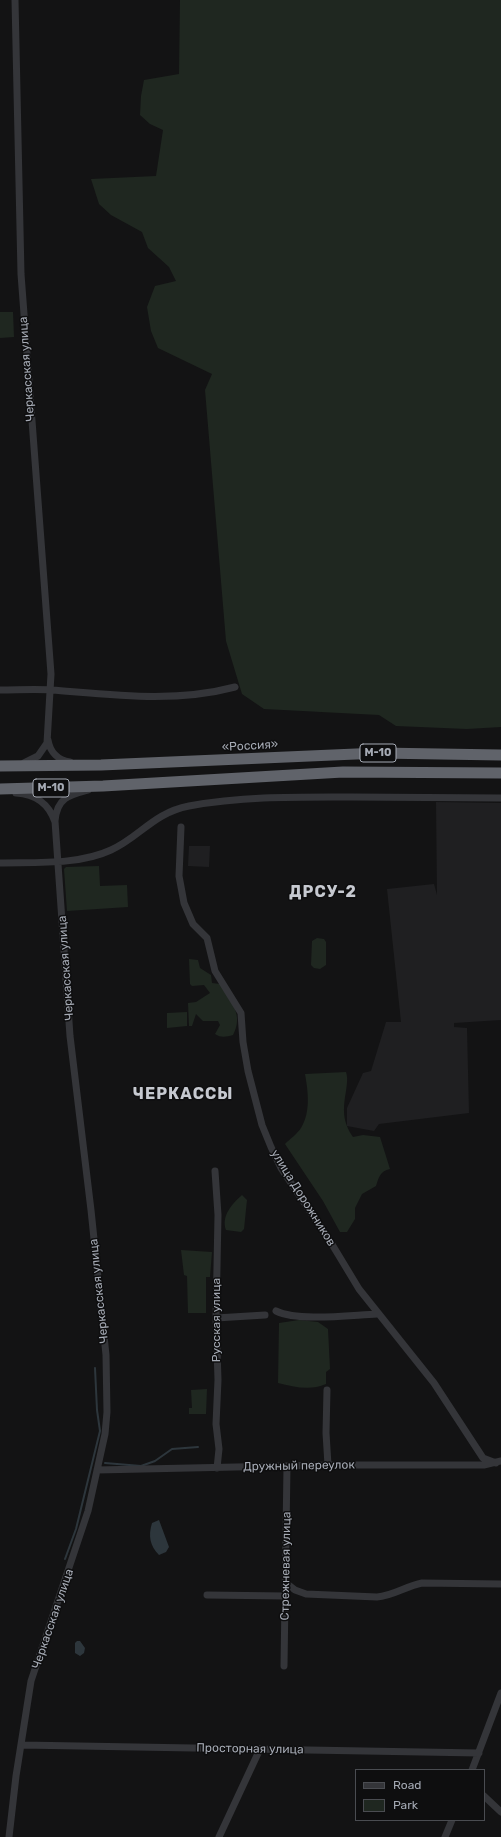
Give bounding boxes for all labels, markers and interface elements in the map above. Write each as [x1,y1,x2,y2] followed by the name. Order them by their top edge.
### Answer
[16,316,38,422] street label: Черкасская улица
[222,737,278,755] street label: «Россия»
[360,744,396,762] road number: М-10
[33,779,69,797] road number: М-10
[289,882,357,902] district label: ДРСУ-2
[55,915,77,1021] street label: Черкасская улица
[133,1084,233,1104] district label: ЧЕРКАССЫ
[268,1147,338,1249] street label: улица Дорожников
[86,1238,112,1344] street label: Черкасская улица
[210,1278,224,1362] street label: Русская улица
[243,1458,355,1474] street label: Дружный переулок
[278,1511,294,1621] street label: Стрежневая улица
[29,1567,77,1671] street label: Черкасская улица
[196,1741,304,1757] street label: Просторная улица
[355,1769,485,1821] legend
[393,1778,421,1792] text: Road
[393,1798,418,1812] text: Park

